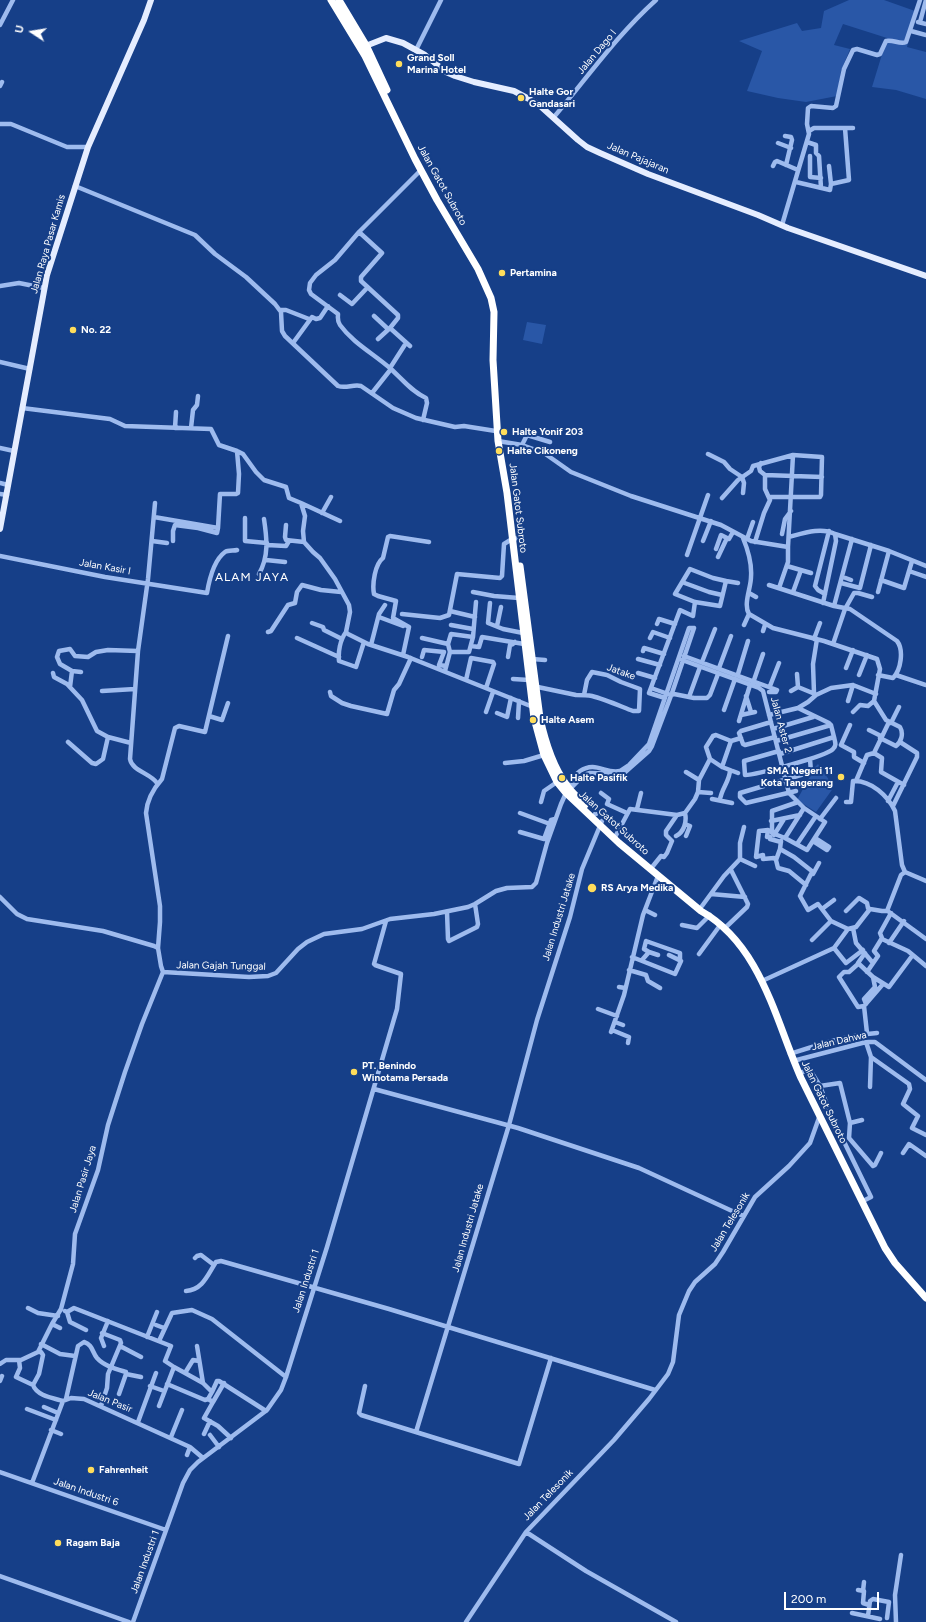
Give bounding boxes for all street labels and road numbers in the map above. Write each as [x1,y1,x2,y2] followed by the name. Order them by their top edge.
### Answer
[575,27,619,77] street label: Jalan Dago I
[605,140,671,176] street label: Jalan Pajajaran
[415,143,469,227] street label: Jalan Gatot Subroto
[28,193,68,295] street label: Jalan Raya Pasar Kamis
[507,462,529,554] street label: Jalan Gatot Subroto
[78,557,132,577] street label: Jalan Kasir I
[605,661,637,683] street label: Jatake
[768,696,794,754] street label: Jalan Aster 2
[576,788,652,858] street label: Jalan Gatot Subroto
[540,872,578,962] street label: Jalan Industri Jatake
[176,959,266,973] street label: Jalan Gajah Tunggal
[810,1029,868,1053] street label: Jalan Dahwa
[799,1059,849,1145] street label: Jalan Gatot Subroto
[67,1144,99,1214] street label: Jalan Pasir Jaya
[450,1182,486,1274] street label: Jalan Industri Jatake
[708,1190,752,1254] street label: Jalan Telesonik
[290,1248,322,1314] street label: Jalan Industri 1
[86,1387,134,1415] street label: Jalan Pasir
[520,1467,576,1523] street label: Jalan Telesonik
[52,1475,120,1509] street label: Jalan Industri 6
[128,1529,162,1595] street label: Jalan Industri 1

